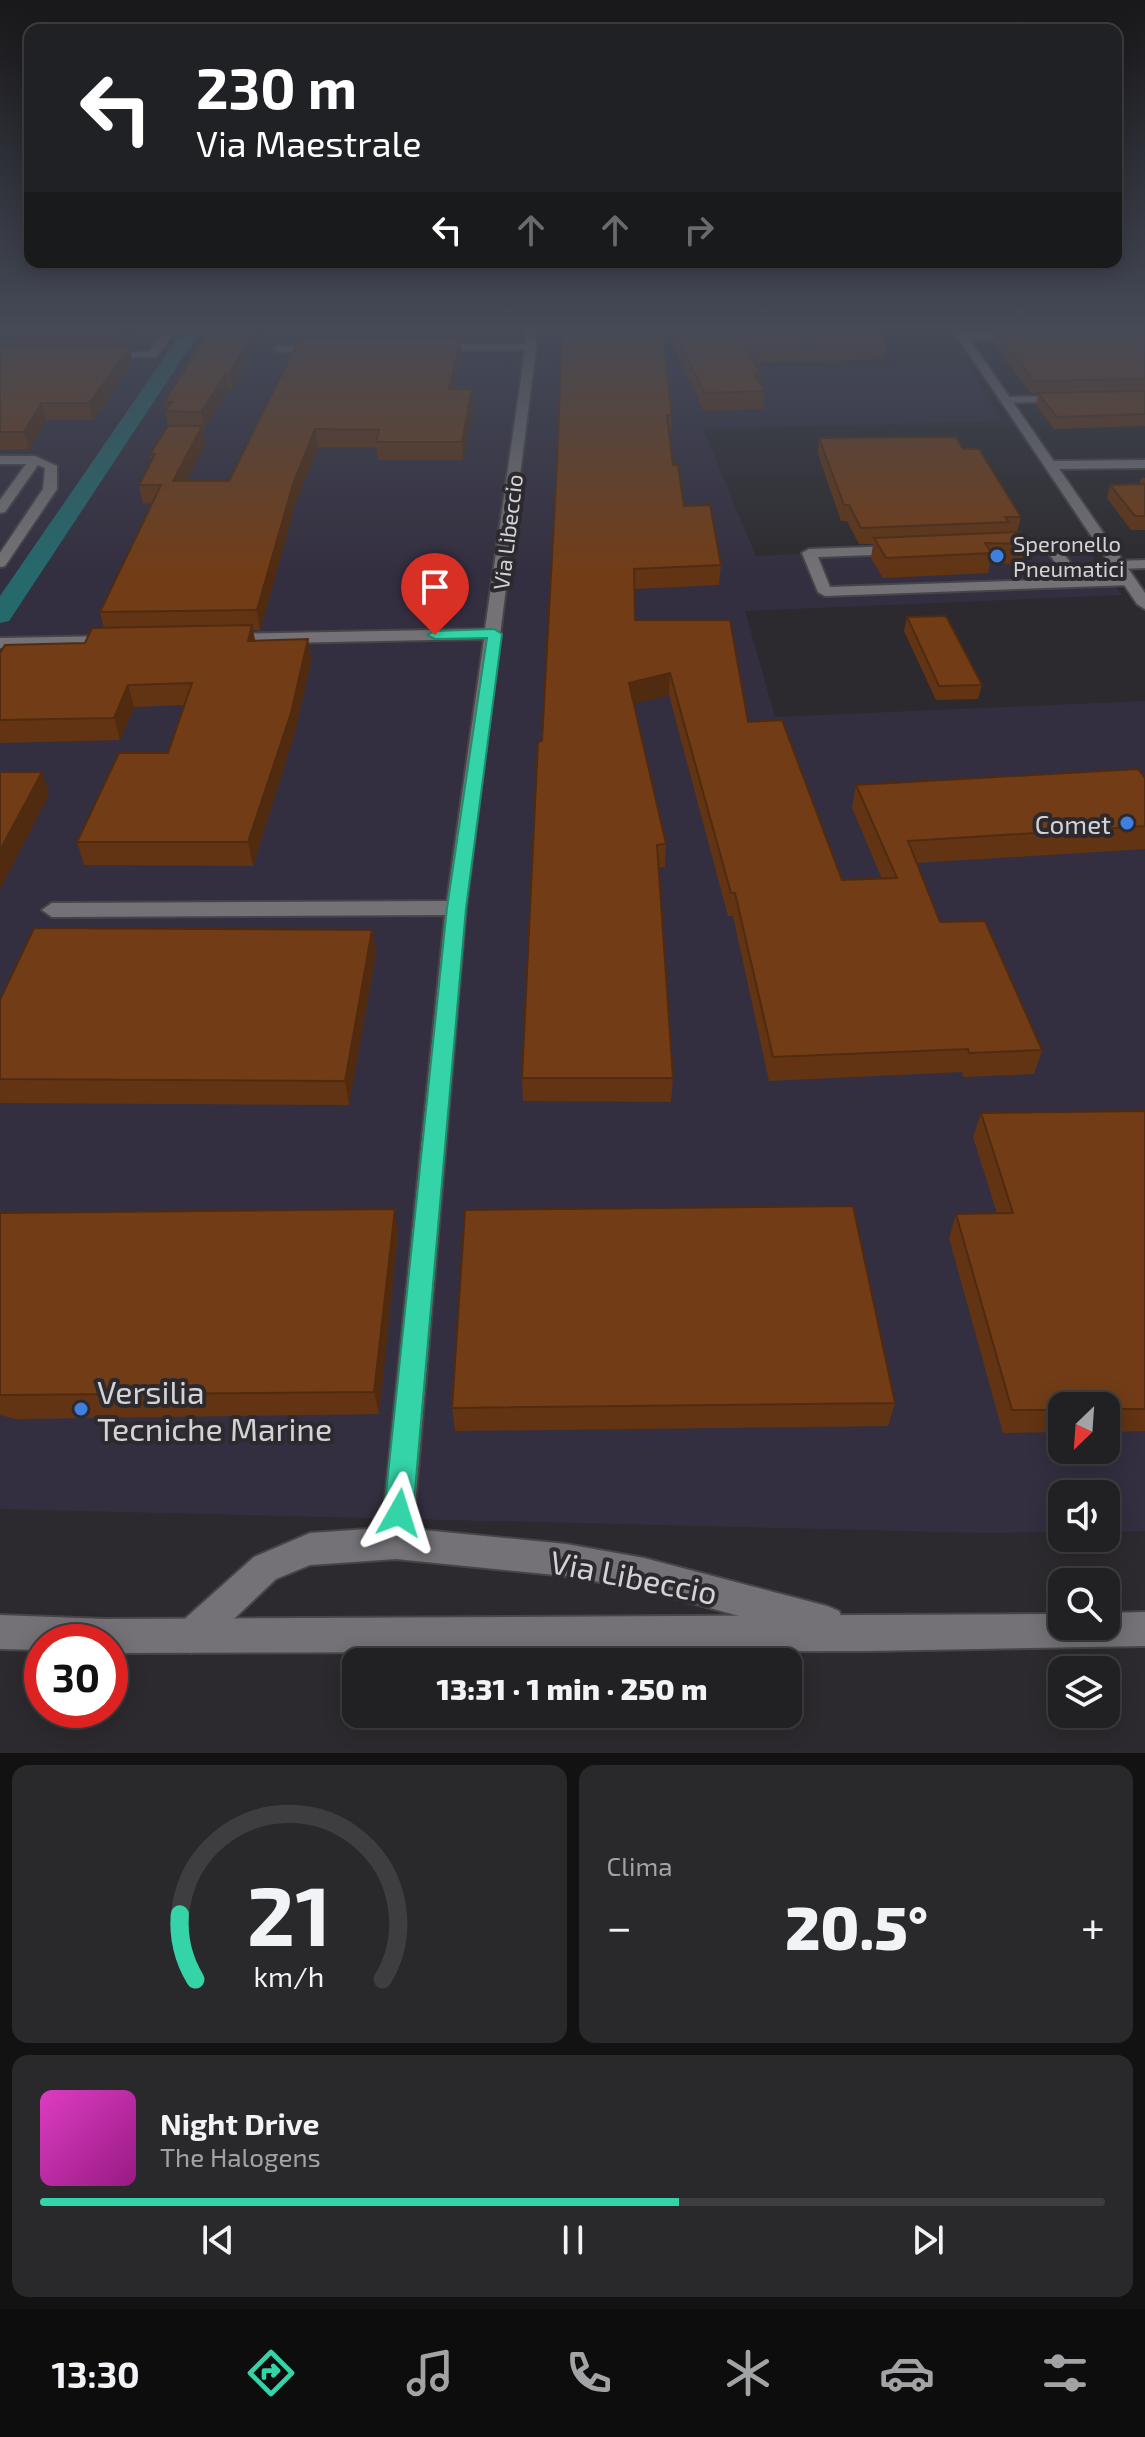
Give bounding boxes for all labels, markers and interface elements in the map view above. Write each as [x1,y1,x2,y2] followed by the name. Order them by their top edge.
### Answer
[196,53,357,120] text: 230 m
[64,56,168,160] icon: left
[196,121,422,164] text: Via Maestrale
[425,208,469,252] icon: left
[509,208,553,252] icon: ahead
[593,208,637,252] icon: ahead
[677,208,721,252] icon: right
[487,473,527,591] street label: Via Libeccio
[1013,530,1125,581] place label: Speronello Pneumatici
[988,547,1006,565] marker: Speronello Pneumatici
[401,553,469,635] pin
[413,565,457,609] icon: arrive
[1035,808,1111,839] place label: Comet
[1118,814,1136,832] marker: Comet
[97,1372,332,1447] place label: Versilia Tecniche Marine
[1048,1392,1120,1464] north arrow
[1048,1392,1120,1728] map controls
[72,1400,90,1418] marker: Versilia Tecniche Marine
[357,1471,441,1555] position arrow
[1048,1480,1120,1552] button: sound
[547,1541,721,1611] street label: Via Libeccio
[1048,1568,1120,1640] button: search
[24,1624,128,1728] speed limit sign: 30
[1048,1656,1120,1728] button: layers
[437,1670,707,1706] text: 13:31 · 1 min · 250 m
[607,1850,673,1881] text: Clima
[247,1863,331,1963] text: 21
[785,1890,928,1962] text: 20.5°
[607,1899,632,1952] text: −
[1081,1899,1105,1952] text: +
[254,1958,325,1993] text: km/h
[160,2105,319,2141] text: Night Drive
[160,2141,321,2172] text: The Halogens
[196,2218,240,2262] icon: previous
[551,2218,595,2262] icon: pause
[906,2218,950,2262] icon: next
[243,2345,299,2401] icon: directions
[402,2345,458,2401] icon: music
[561,2345,617,2401] icon: phone
[720,2345,776,2401] icon: climate
[879,2345,935,2401] icon: car
[1037,2345,1093,2401] icon: filters
[51,2352,140,2395] text: 13:30

